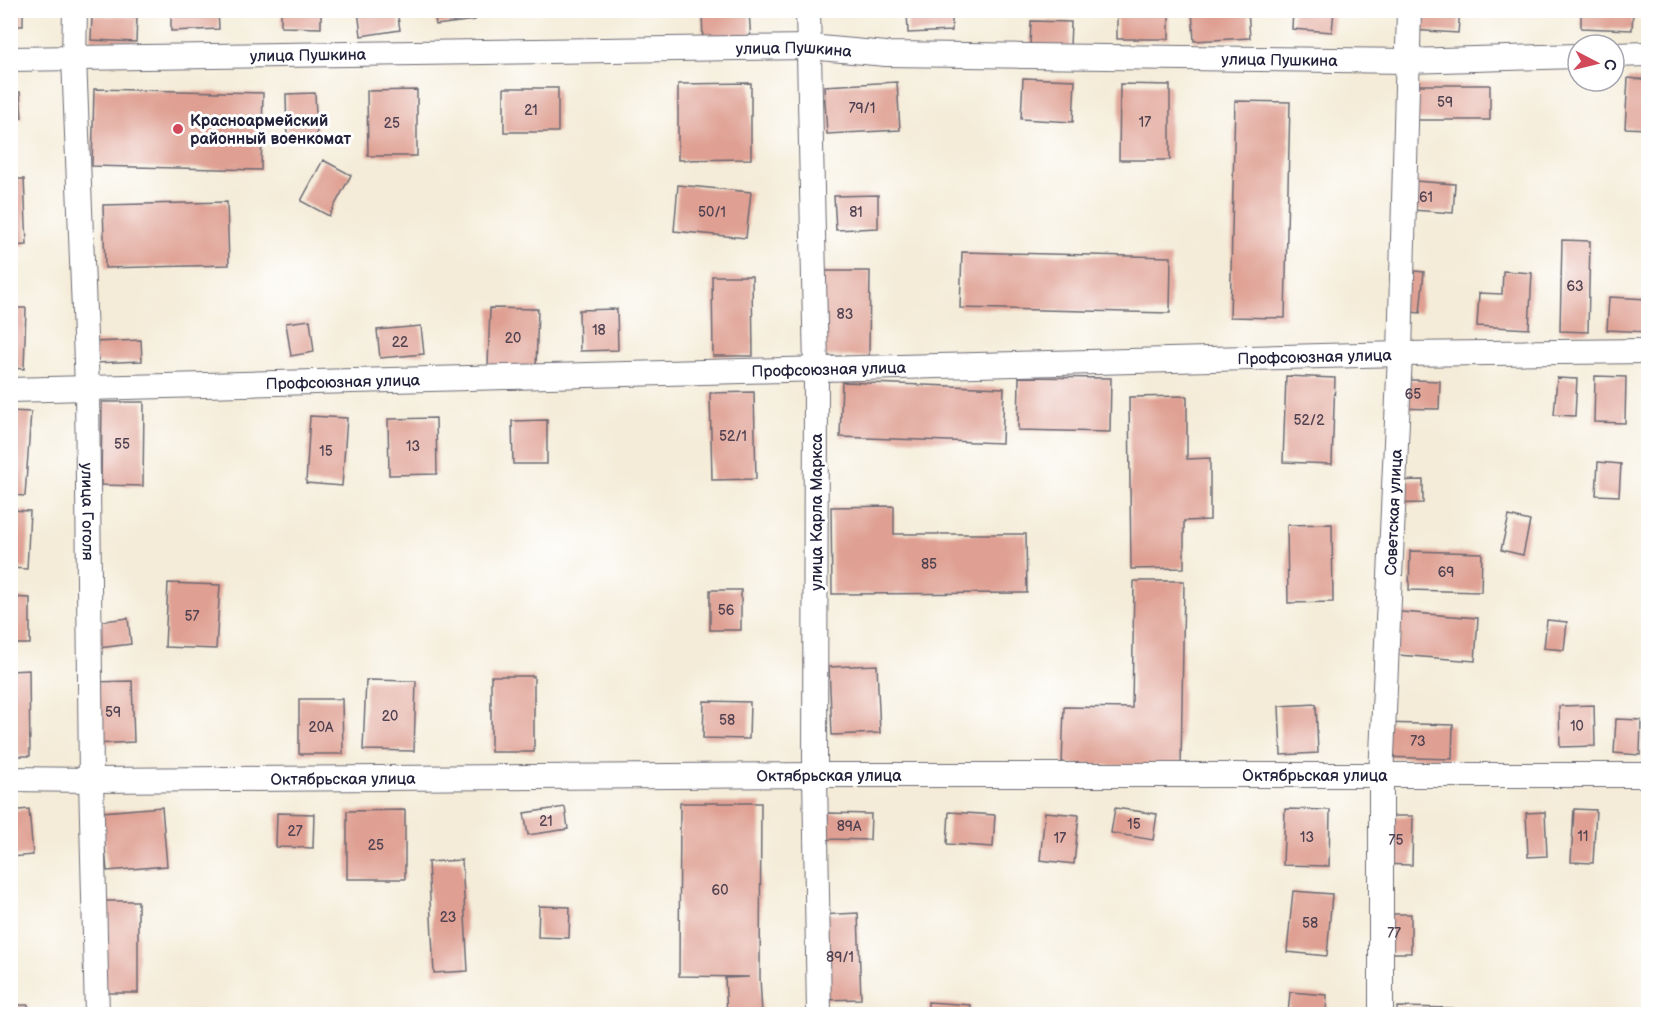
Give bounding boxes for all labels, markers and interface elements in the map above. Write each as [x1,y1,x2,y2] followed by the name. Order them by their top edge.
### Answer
[1566,33,1626,93] north arrow
[736,39,853,62] street label: улица Пушкина
[250,46,367,66] street label: улица Пушкина
[1221,51,1338,71] street label: улица Пушкина
[1599,58,1620,71] text: С
[1437,94,1453,111] house number: 59
[849,100,875,117] house number: 79/1
[524,102,538,119] house number: 21
[190,112,351,149] place label: Красноармейский районный военкомат
[1139,114,1151,131] house number: 17
[384,115,400,132] house number: 25
[171,122,185,136] marker: Красноармейский районный военкомат
[1419,189,1433,206] house number: 61
[698,204,726,221] house number: 50/1
[849,204,863,221] house number: 81
[1566,278,1584,295] house number: 63
[837,306,853,323] house number: 83
[592,322,606,339] house number: 18
[505,330,521,347] house number: 20
[392,334,409,351] house number: 22
[1237,346,1393,369] street label: Профсоюзная улица
[751,359,907,382] street label: Профсоюзная улица
[265,371,421,394] street label: Профсоюзная улица
[1405,386,1421,403] house number: 65
[1294,412,1325,429] house number: 52/2
[719,428,747,445] house number: 52/1
[808,433,827,591] street label: улица Карла Маркса
[114,436,130,453] house number: 55
[406,438,420,455] house number: 13
[319,443,333,460] house number: 15
[1382,448,1407,576] street label: Советская улица
[77,463,97,561] street label: улица Гоголя
[921,556,937,573] house number: 85
[1438,564,1454,581] house number: 69
[718,602,735,619] house number: 56
[185,608,200,625] house number: 57
[105,704,121,721] house number: 59
[382,708,398,725] house number: 20
[719,712,735,729] house number: 58
[1570,718,1584,735] house number: 10
[309,719,334,736] house number: 20А
[1410,733,1426,750] house number: 73
[756,767,902,786] street label: Октябрьская улица
[1242,767,1388,786] street label: Октябрьская улица
[270,770,416,790] street label: Октябрьская улица
[539,813,553,830] house number: 21
[1127,816,1141,833] house number: 15
[837,818,862,835] house number: 89А
[287,823,303,840] house number: 27
[1578,828,1588,845] house number: 11
[1300,829,1314,846] house number: 13
[1054,830,1066,847] house number: 17
[1389,832,1403,849] house number: 75
[368,837,384,854] house number: 25
[712,882,728,899] house number: 60
[440,909,456,926] house number: 23
[1302,915,1318,932] house number: 58
[1387,925,1401,942] house number: 77
[826,949,854,966] house number: 89/1

